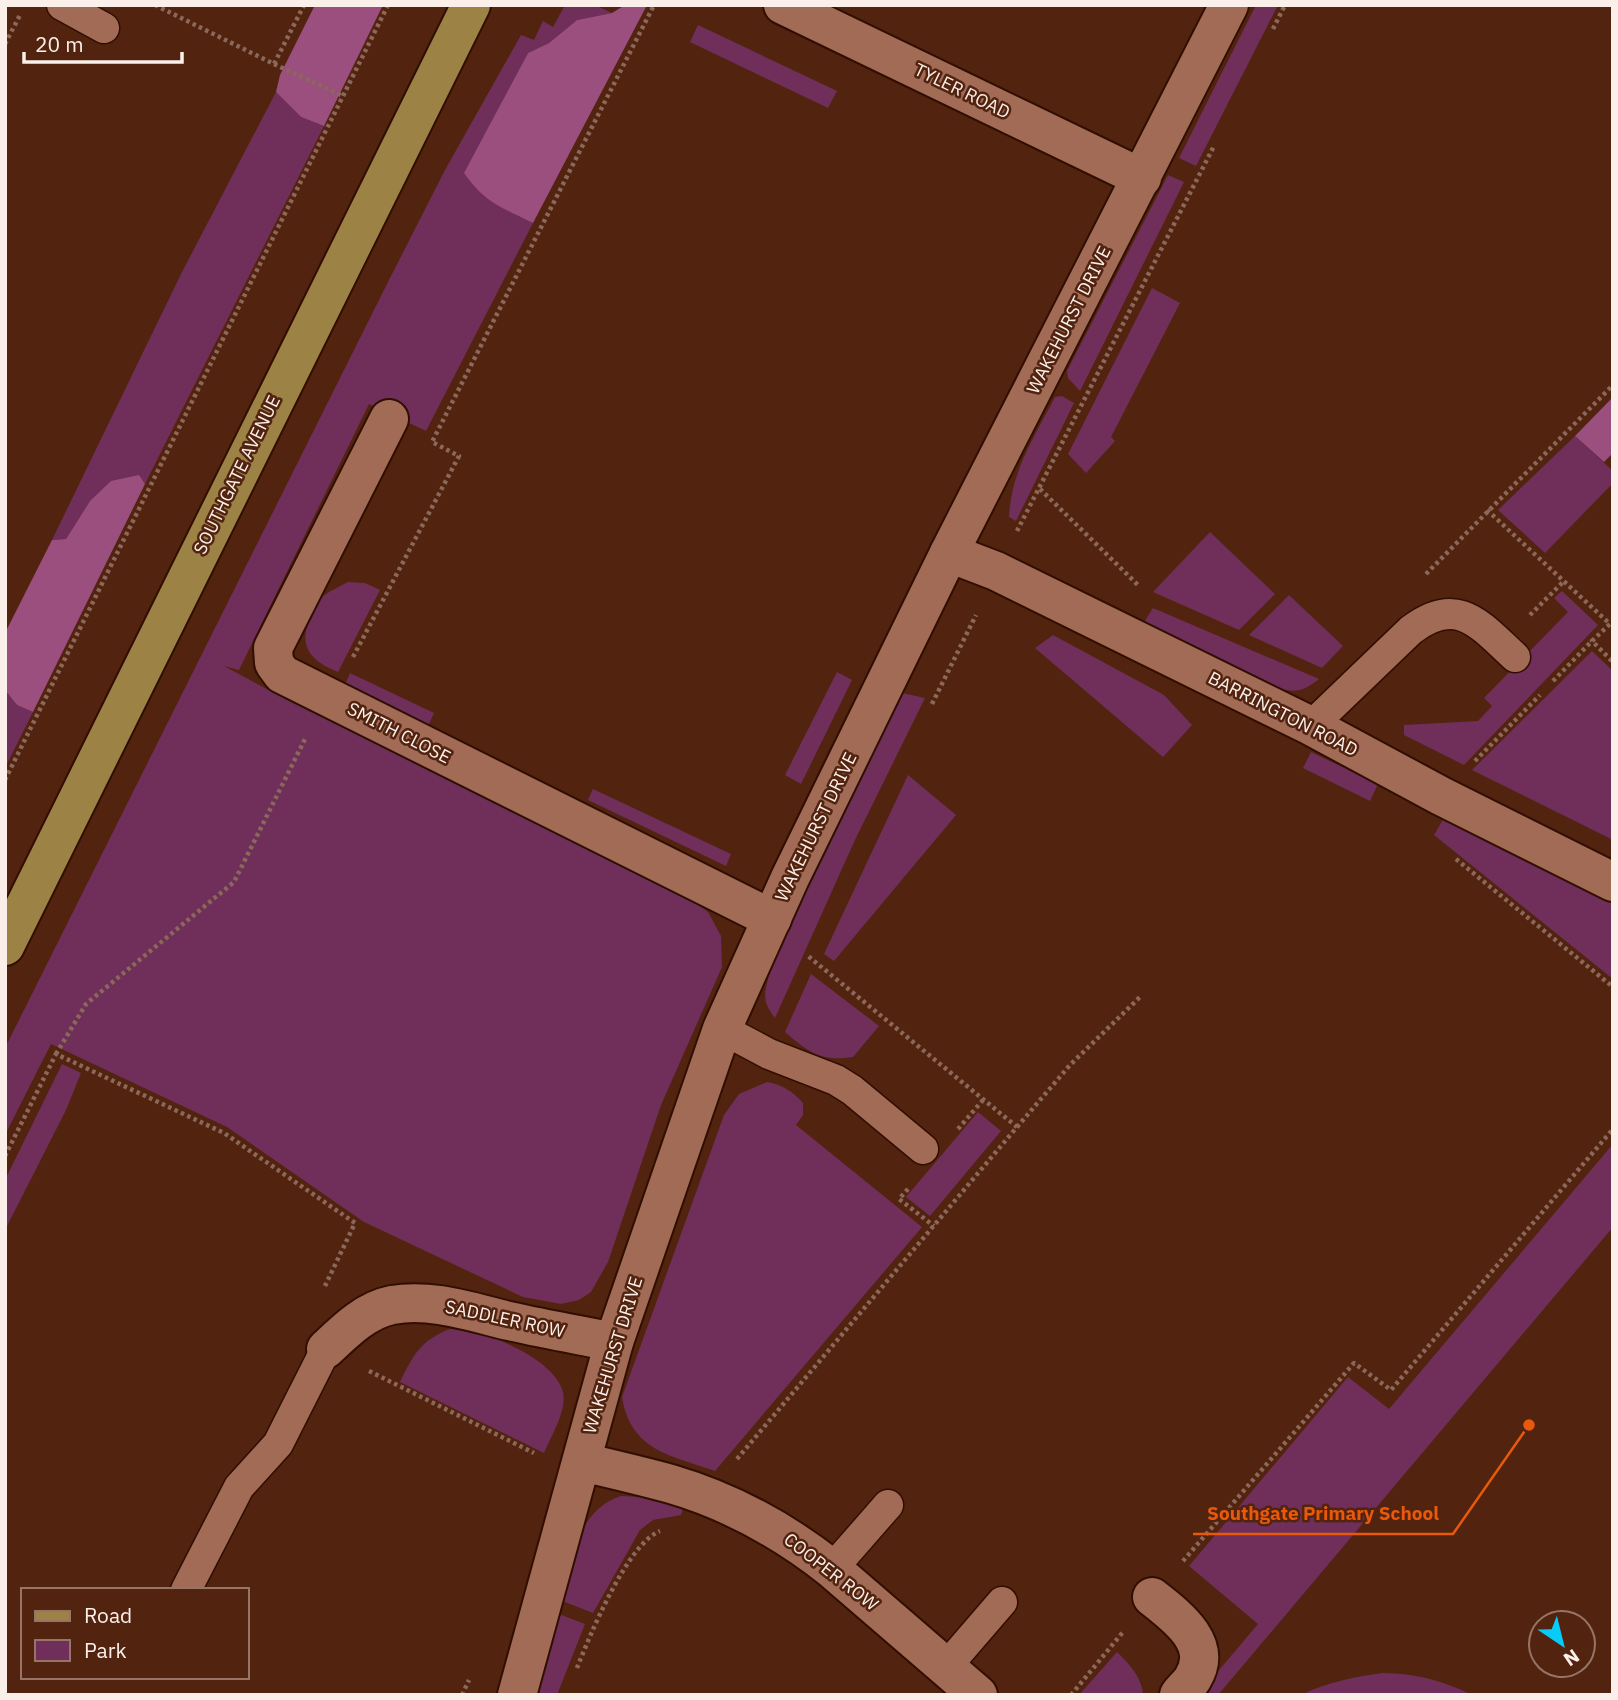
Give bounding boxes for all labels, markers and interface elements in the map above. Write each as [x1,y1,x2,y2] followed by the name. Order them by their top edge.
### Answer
[24,21,182,65] scale bar
[35,30,84,58] text: 20 m
[911,57,1014,124] street label: TYLER ROAD
[1021,242,1116,398] street label: WAKEHURST DRIVE
[188,392,285,558] street label: SOUTHGATE AVENUE
[1204,666,1362,761] street label: BARRINGTON ROAD
[344,697,455,768] street label: SMITH CLOSE
[770,749,862,905] street label: WAKEHURST DRIVE
[578,1274,647,1436] street label: WAKEHURST DRIVE
[443,1295,567,1342] street label: SADDLER ROW
[1193,1494,1453,1534] callout: Southgate Primary School
[1207,1501,1439,1525] text: Southgate Primary School
[779,1528,883,1616] street label: COOPER ROW
[21,1588,248,1679] legend
[84,1601,132,1629] text: Road
[1527,1609,1597,1679] north arrow
[84,1636,127,1664] text: Park
[1559,1644,1584,1672] text: N

